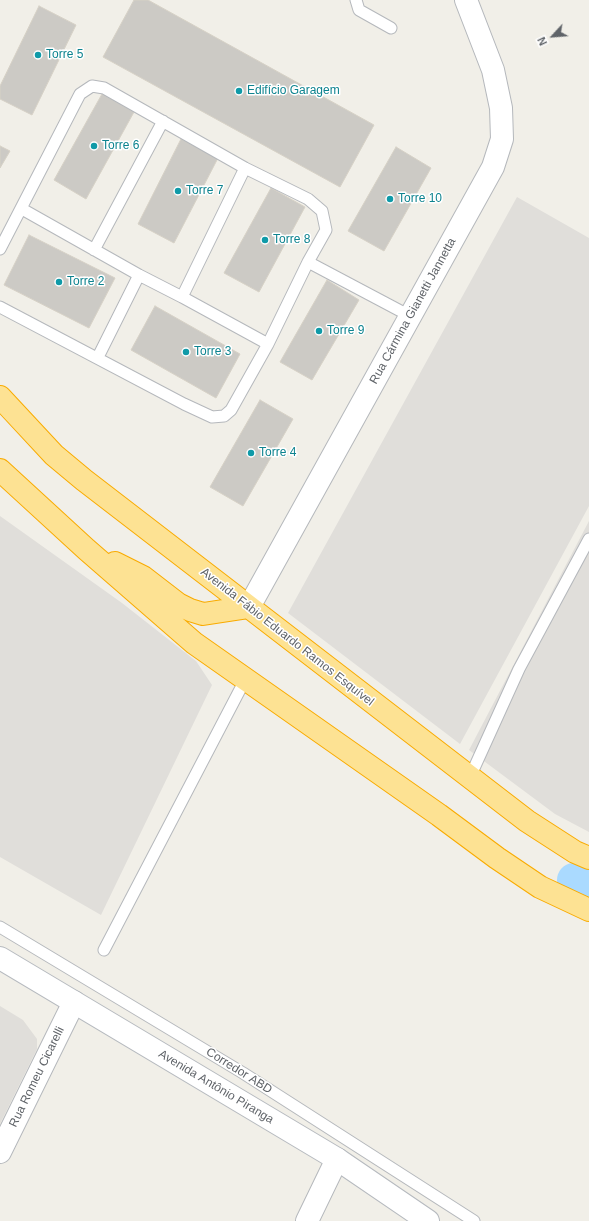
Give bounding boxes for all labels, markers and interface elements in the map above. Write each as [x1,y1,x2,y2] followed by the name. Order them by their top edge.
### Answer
[533,16,573,56] north arrow
[535,35,549,47] text: N
[46,48,83,62] place label: Torre 5
[33,50,43,60] marker: Torre 5
[247,84,340,98] place label: Edifício Garagem
[234,86,244,96] marker: Edifício Garagem
[102,139,139,153] place label: Torre 6
[89,141,99,151] marker: Torre 6
[186,184,223,198] place label: Torre 7
[173,186,183,196] marker: Torre 7
[398,192,442,206] place label: Torre 10
[385,194,395,204] marker: Torre 10
[273,233,310,247] place label: Torre 8
[260,235,270,245] marker: Torre 8
[367,235,459,387] street label: Rua Cármina Gianetti Jannetta
[67,275,104,289] place label: Torre 2
[54,277,64,287] marker: Torre 2
[327,324,364,338] place label: Torre 9
[314,326,324,336] marker: Torre 9
[194,345,231,359] place label: Torre 3
[181,347,191,357] marker: Torre 3
[259,446,296,460] place label: Torre 4
[246,448,256,458] marker: Torre 4
[197,565,377,709] street label: Avenida Fábio Eduardo Ramos Esquível
[6,1024,68,1130] street label: Rua Romeu Cicarelli
[203,1045,275,1097] street label: Corredor ABD
[156,1047,276,1127] street label: Avenida Antônio Piranga

